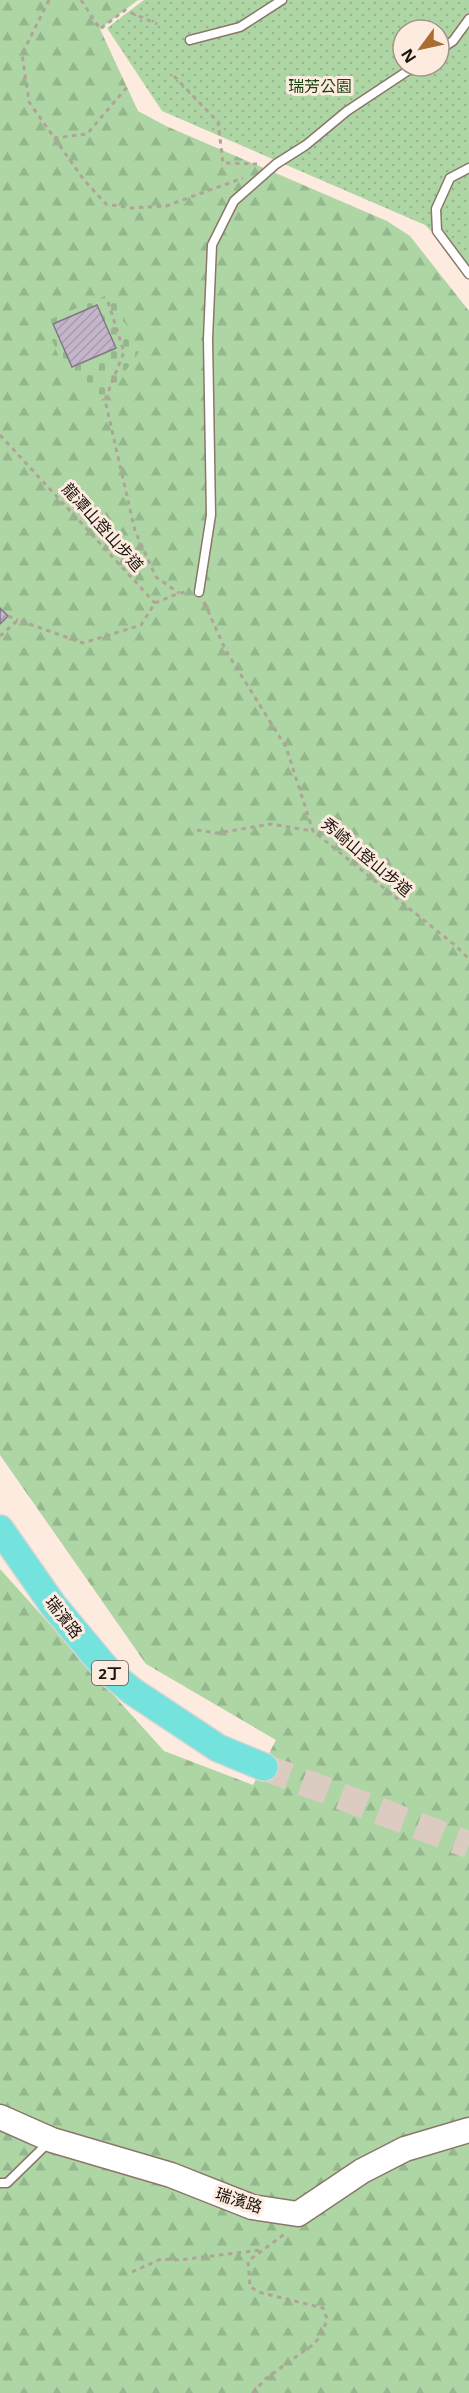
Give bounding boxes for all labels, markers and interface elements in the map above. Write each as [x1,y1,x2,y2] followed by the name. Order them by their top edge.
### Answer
[391,18,451,78] north arrow
[396,45,421,68] text: N
[288,75,352,97] park label: 瑞芳公園
[57,478,149,576] street label: 龍潭山登山步道
[317,813,417,901] street label: 秀崎山登山步道
[41,1591,87,1643] street label: 瑞濱路
[92,1661,128,1685] road number: 2丁
[213,2182,265,2218] street label: 瑞濱路

